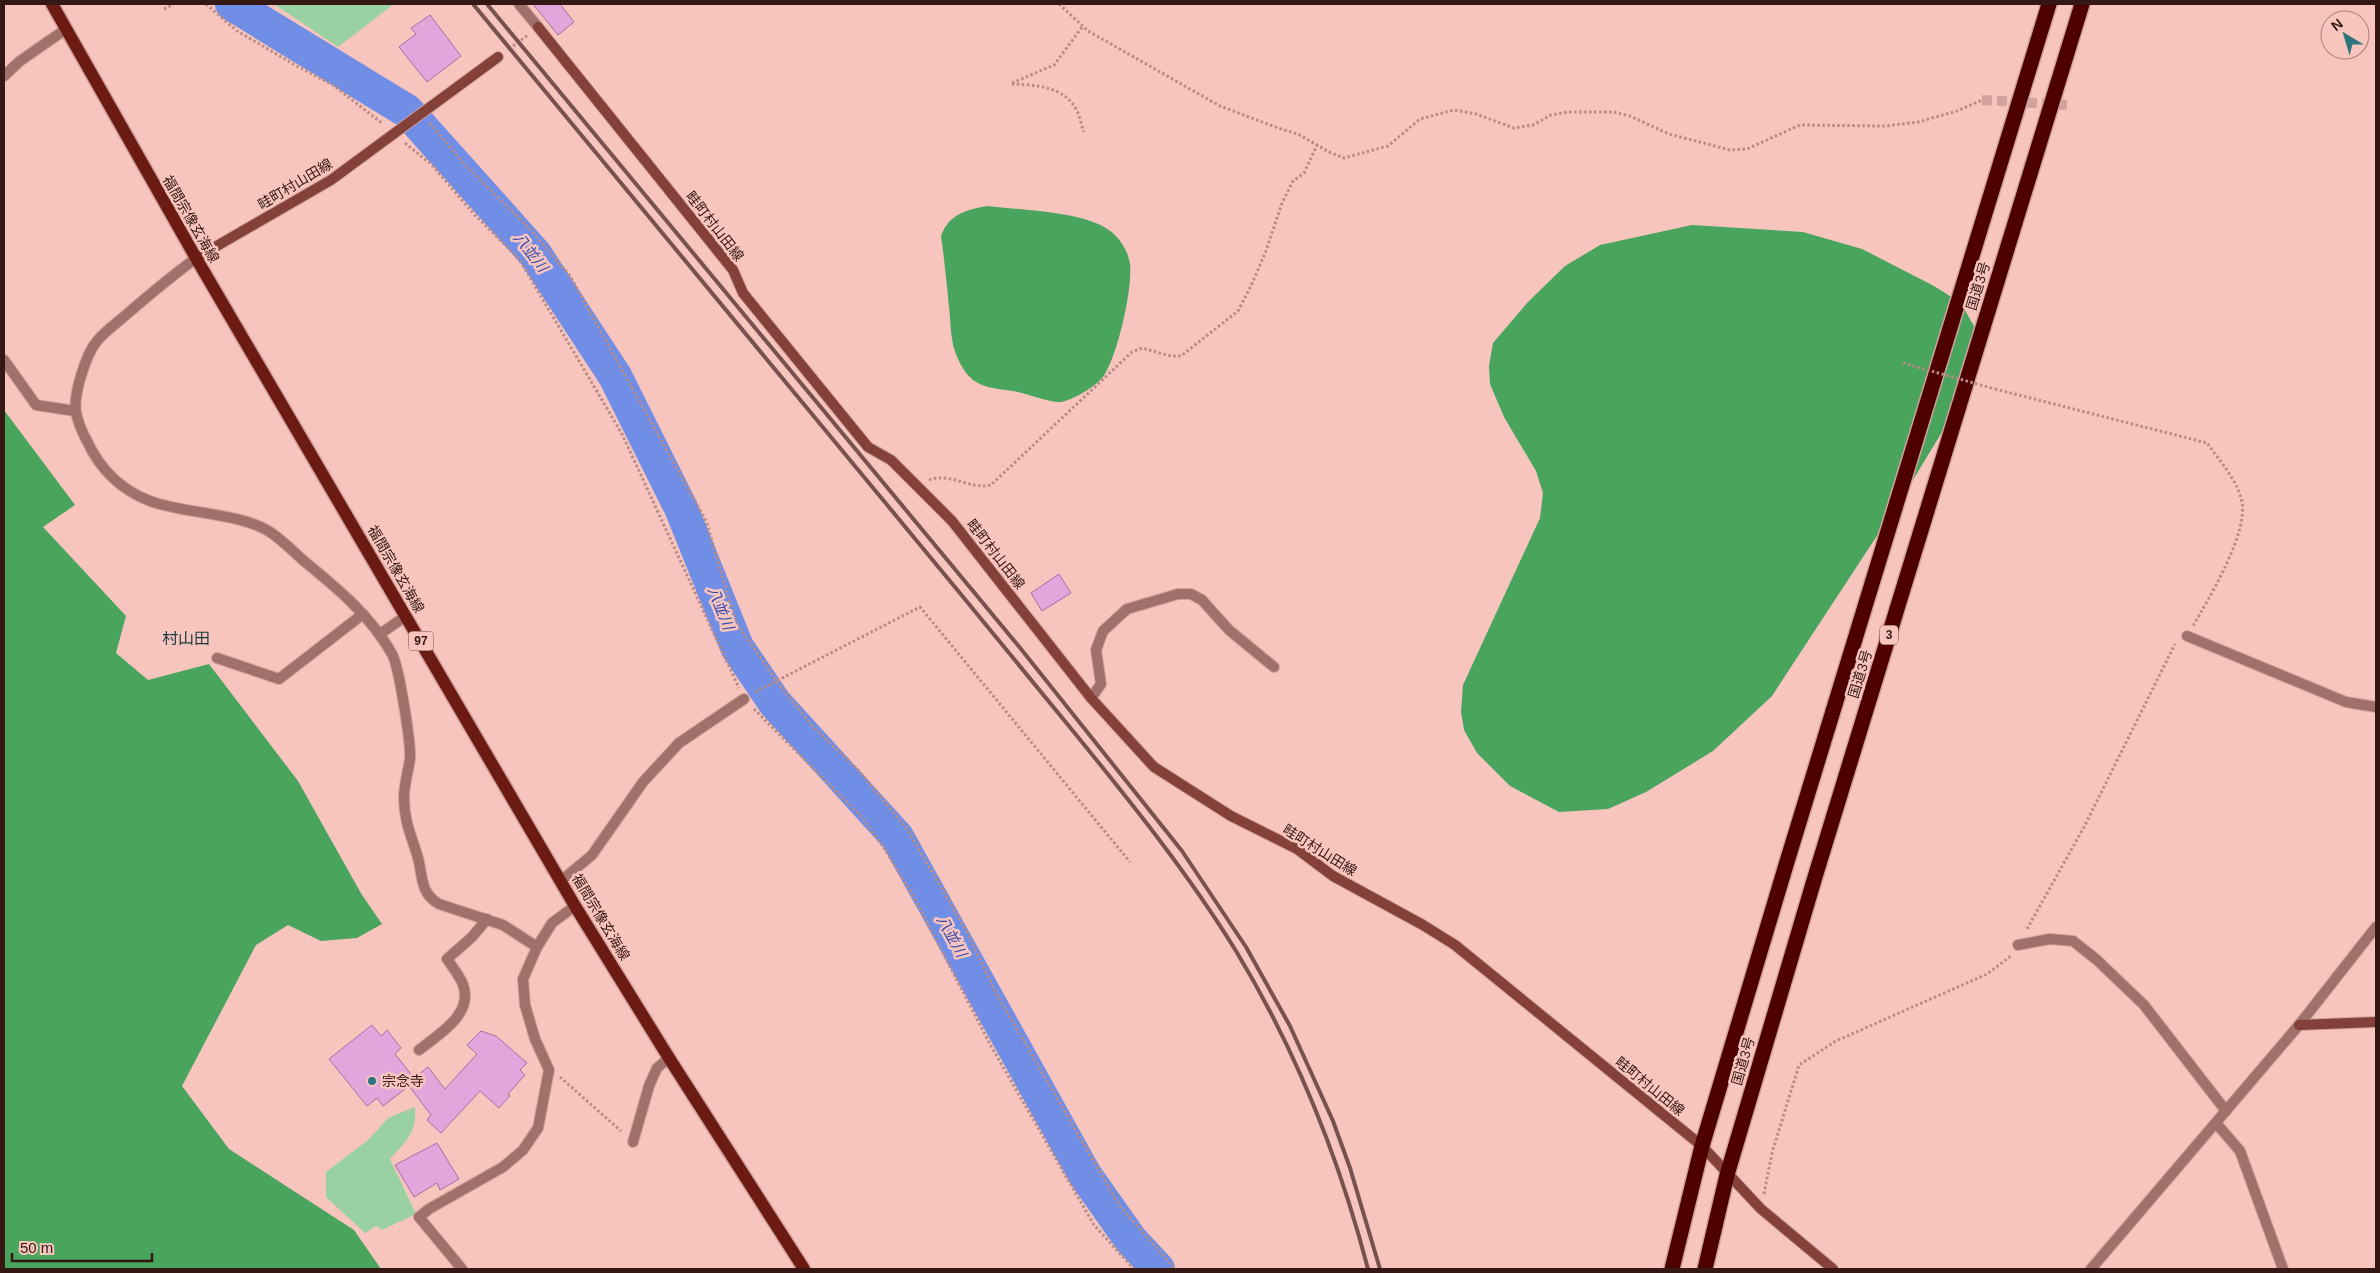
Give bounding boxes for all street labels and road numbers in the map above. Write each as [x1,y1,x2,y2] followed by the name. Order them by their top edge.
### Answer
[255,156,335,212] street label: 畦町村山田線
[160,173,222,265] street label: 福間宗像玄海線
[683,188,747,264] street label: 畦町村山田線
[1963,260,1993,312] street label: 国道3号
[964,516,1028,592] street label: 畦町村山田線
[365,523,427,615] street label: 福間宗像玄海線
[1880,626,1898,644] road number: 3
[408,631,434,650] road number: 97
[1845,648,1875,700] street label: 国道3号
[1280,821,1360,879] street label: 畦町村山田線
[569,871,633,963] street label: 福間宗像玄海線
[1728,1035,1758,1087] street label: 国道3号
[1612,1053,1688,1119] street label: 畦町村山田線

